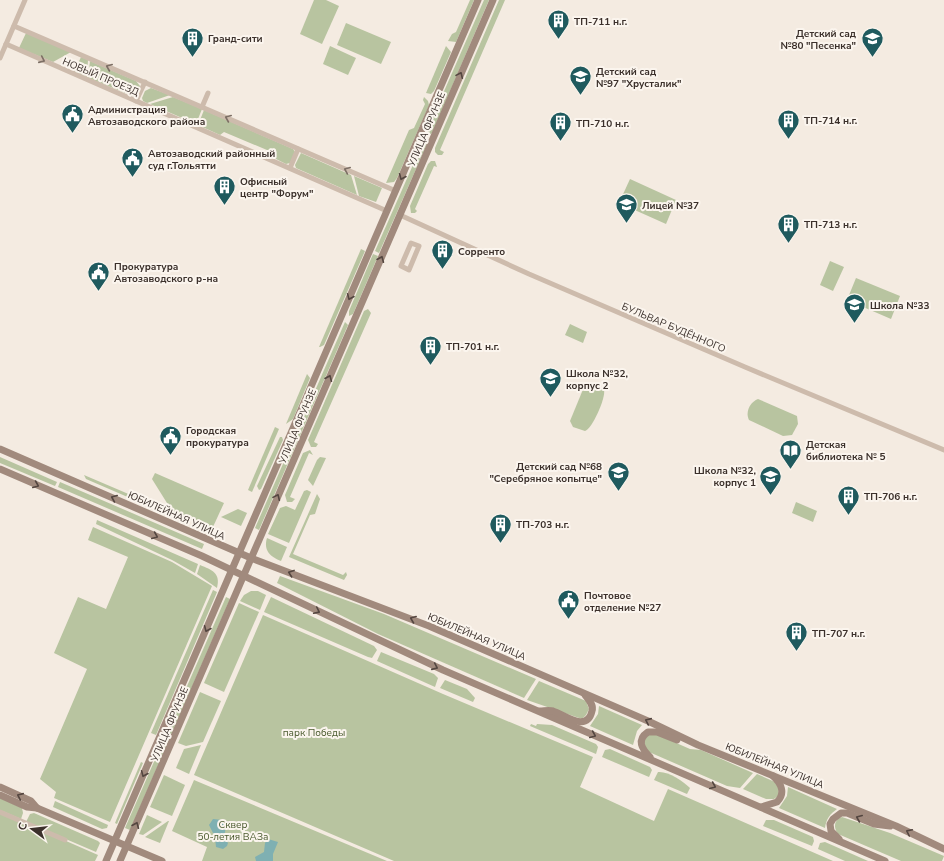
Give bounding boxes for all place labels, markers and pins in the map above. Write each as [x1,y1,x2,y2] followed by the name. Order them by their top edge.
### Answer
[545,8,571,41] building icon: ТП-711 н.г.
[574,15,627,29] place label: ТП-711 н.г.
[179,25,205,58] building icon: Гранд-сити
[859,26,885,59] school or university icon: Детский сад №80 "Песенка"
[780,27,856,53] place label: Детский сад №80 "Песенка"
[208,32,263,46] place label: Гранд-сити
[568,64,594,97] school or university icon: Детский сад №97 "Хрусталик"
[596,65,682,91] place label: Детский сад №97 "Хрусталик"
[60,102,86,135] public building icon: Администрация Автозаводского района
[88,103,205,129] place label: Администрация Автозаводского района
[776,107,802,140] building icon: ТП-714 н.г.
[547,110,573,143] building icon: ТП-710 н.г.
[804,114,857,128] place label: ТП-714 н.г.
[576,117,629,131] place label: ТП-710 н.г.
[119,146,145,179] public building icon: Автозаводский районный суд г.Тольятти
[148,147,275,173] place label: Автозаводский районный суд г.Тольятти
[212,174,238,207] building icon: Офисный центр "Форум"
[240,175,313,201] place label: Офисный центр "Форум"
[614,192,640,225] school or university icon: Лицей №37
[642,199,699,213] place label: Лицей №37
[776,211,802,244] building icon: ТП-713 н.г.
[804,218,857,232] place label: ТП-713 н.г.
[429,238,455,271] building icon: Сорренто
[458,245,505,259] place label: Сорренто
[86,259,112,292] public building icon: Прокуратура Автозаводского р-на
[114,260,218,286] place label: Прокуратура Автозаводского р-на
[841,292,867,325] school or university icon: Школа №33
[870,299,929,313] place label: Школа №33
[417,333,443,366] building icon: ТП-701 н.г.
[446,340,499,354] place label: ТП-701 н.г.
[537,366,563,399] school or university icon: Школа №32, корпус 2
[566,367,628,393] place label: Школа №32, корпус 2
[157,423,183,456] public building icon: Городская прокуратура
[186,424,249,450] place label: Городская прокуратура
[778,437,804,470] library icon: Детская библиотека № 5
[806,438,886,464] place label: Детская библиотека № 5
[605,459,631,492] school or university icon: Детский сад №68 "Серебряное копытце"
[489,460,602,486] place label: Детский сад №68 "Серебряное копытце"
[758,463,784,496] school or university icon: Школа №32, корпус 1
[694,464,756,490] place label: Школа №32, корпус 1
[835,483,861,516] building icon: ТП-706 н.г.
[864,490,917,504] place label: ТП-706 н.г.
[487,511,513,544] building icon: ТП-703 н.г.
[516,518,569,532] place label: ТП-703 н.г.
[555,588,581,621] public building icon: Почтовое отделение №27
[584,589,661,615] place label: Почтовое отделение №27
[784,620,810,653] building icon: ТП-707 н.г.
[812,627,865,641] place label: ТП-707 н.г.

